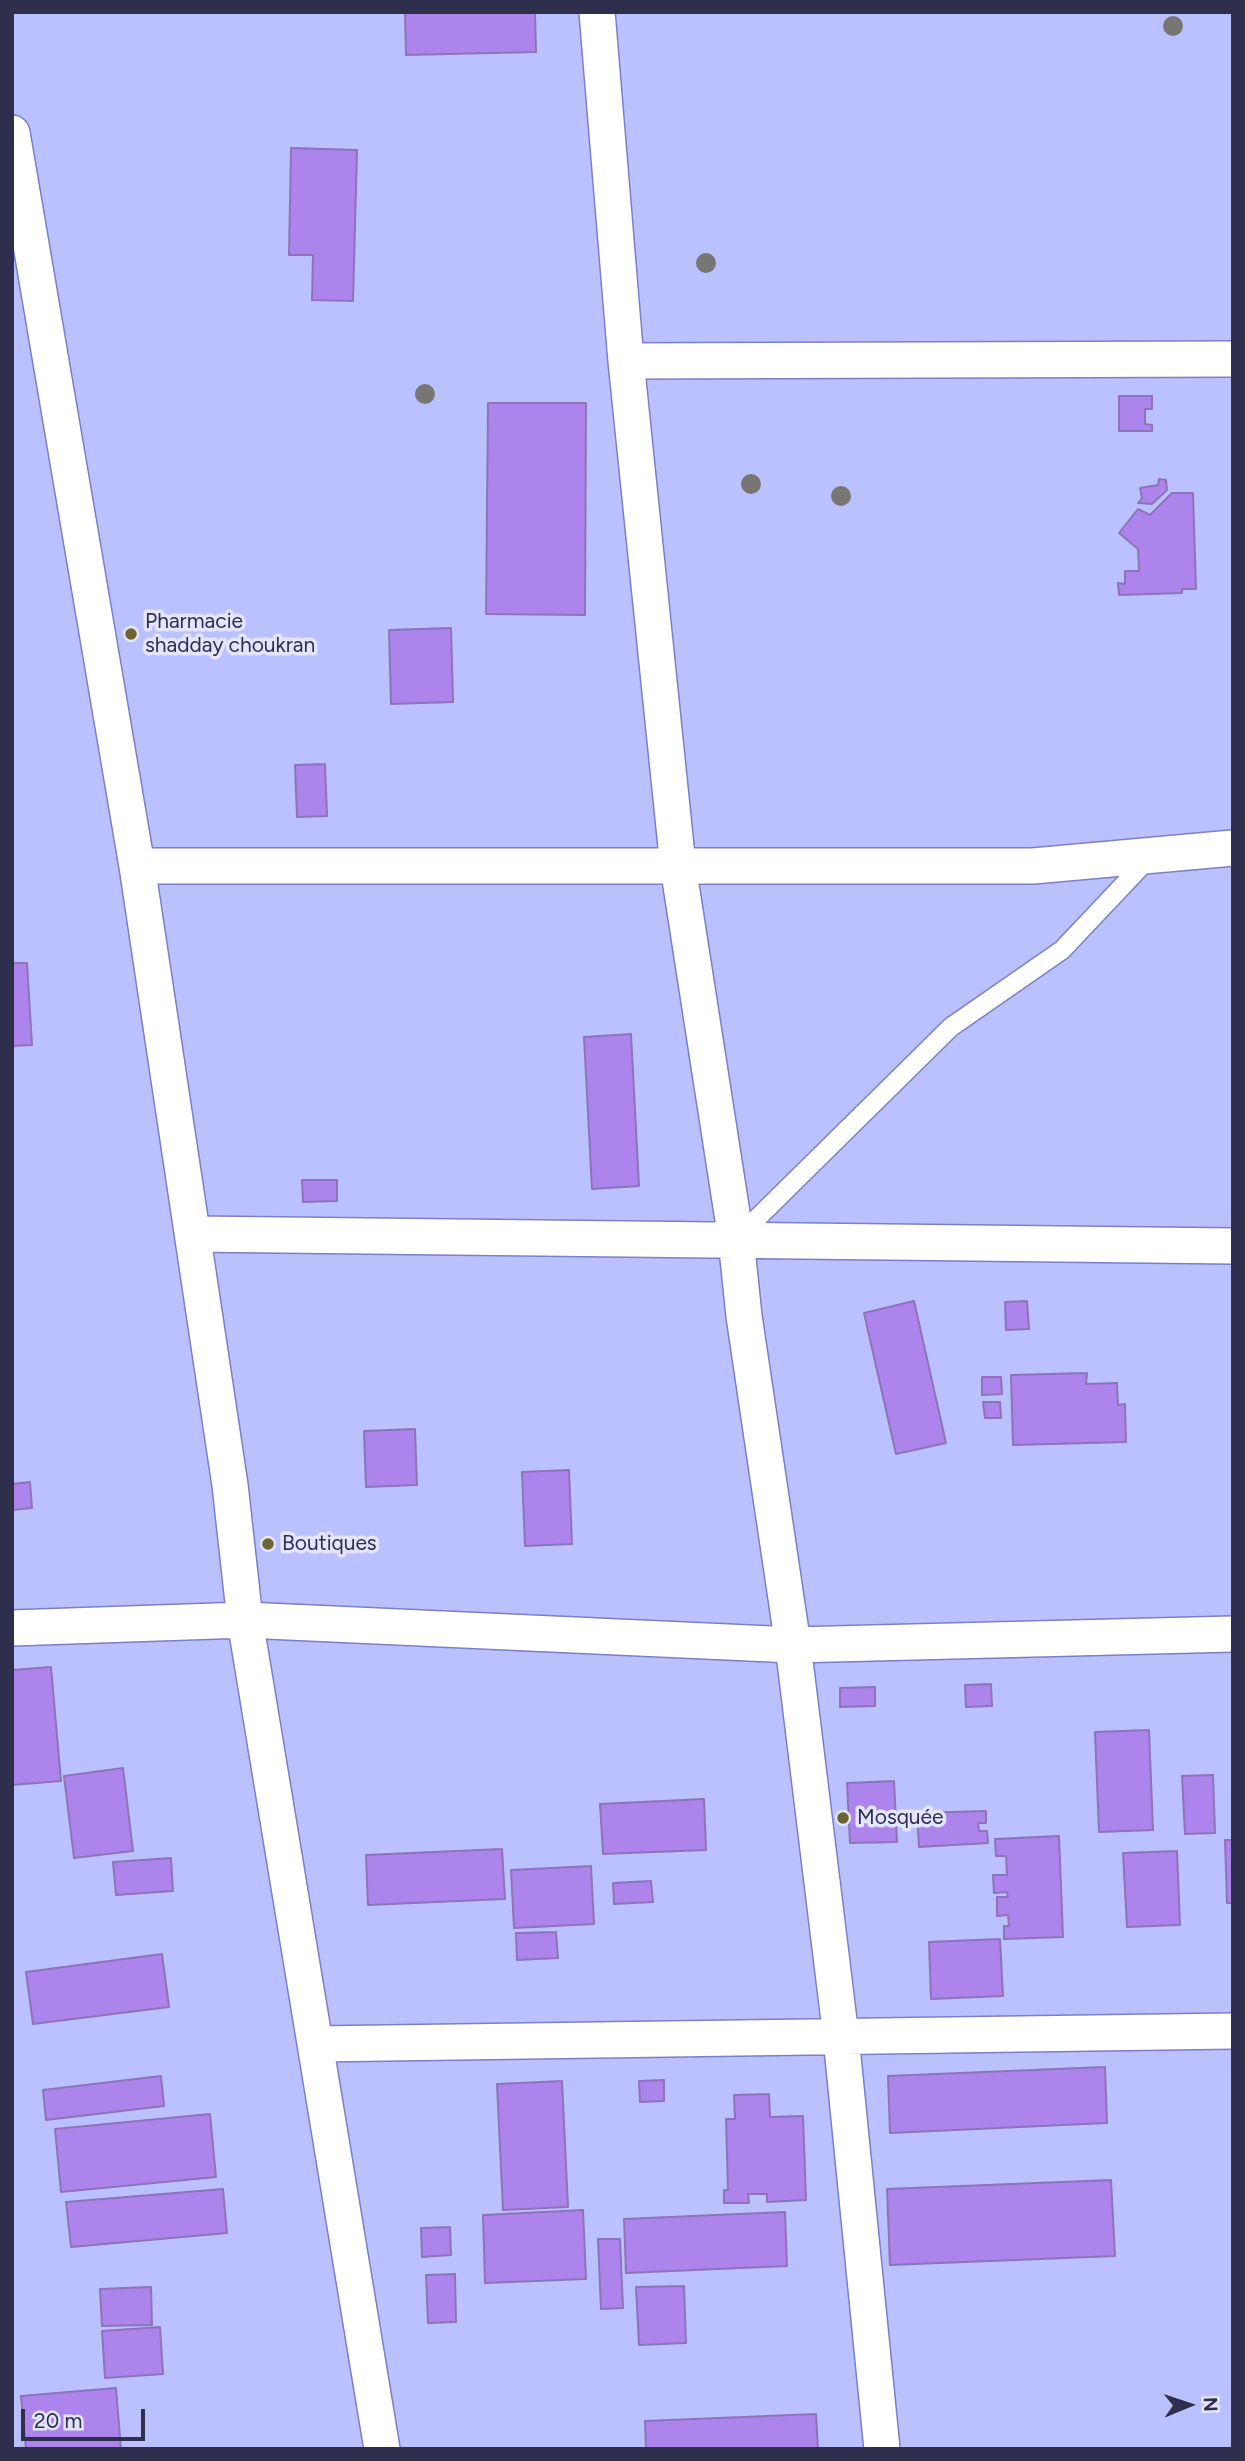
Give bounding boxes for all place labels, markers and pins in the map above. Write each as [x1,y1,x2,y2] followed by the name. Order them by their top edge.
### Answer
[145,609,315,659] place label: Pharmacie shadday choukran
[123,626,139,642] marker: Pharmacie shadday choukran
[282,1531,377,1557] place label: Boutiques
[260,1536,276,1552] marker: Boutiques
[857,1805,944,1831] place label: Mosquée
[835,1810,851,1826] marker: Mosquée

